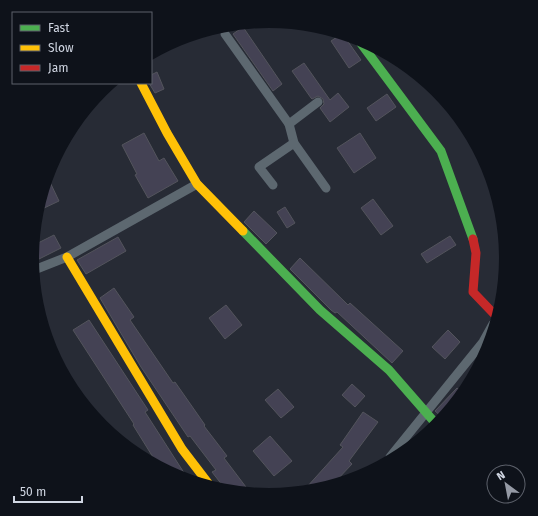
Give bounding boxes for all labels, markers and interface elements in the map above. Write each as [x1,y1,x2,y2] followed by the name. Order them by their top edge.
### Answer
[12,12,152,84] legend
[48,21,70,35] text: Fast
[48,41,74,55] text: Slow
[48,61,68,75] text: Jam
[486,464,526,504] north arrow
[494,468,508,483] text: N
[14,478,82,504] scale bar
[20,485,46,499] text: 50 m

